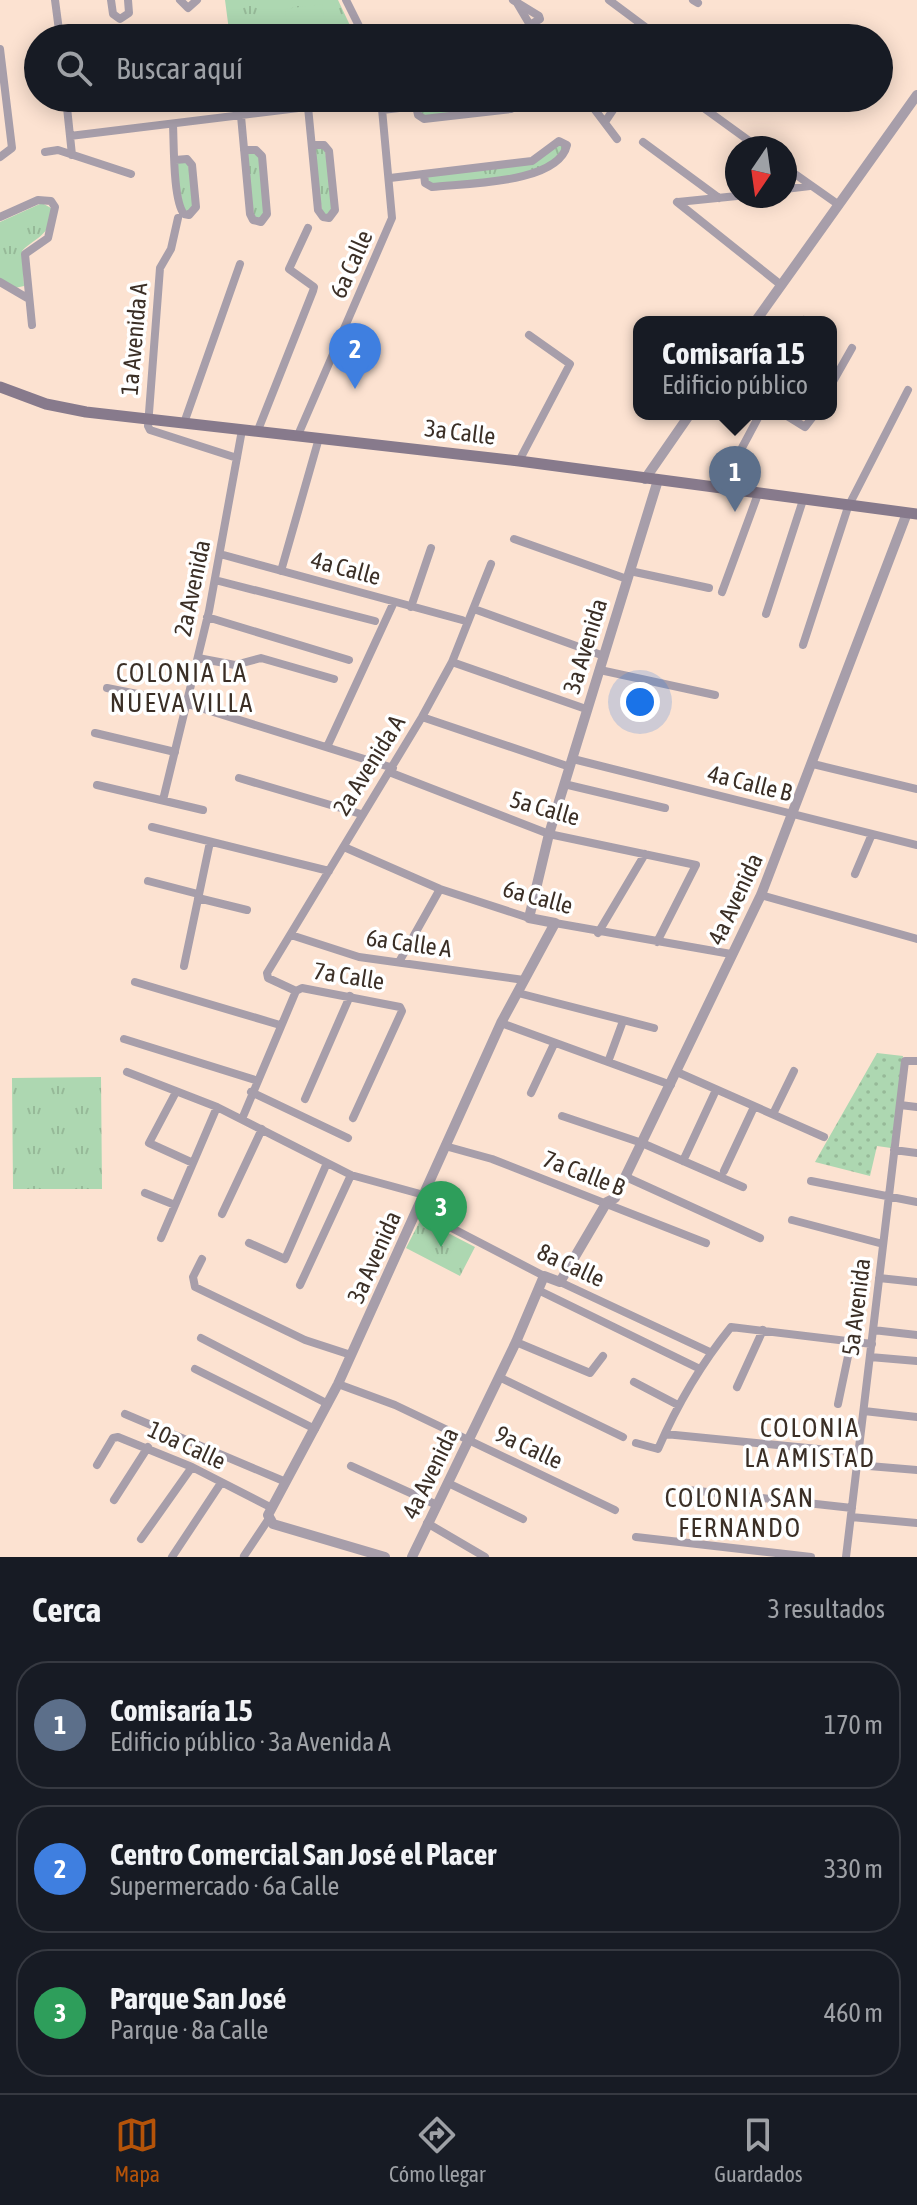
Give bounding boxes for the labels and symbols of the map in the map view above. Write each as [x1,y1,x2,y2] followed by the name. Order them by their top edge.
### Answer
[725,136,797,208] north arrow
[324,226,378,302] street label: 6a Calle
[116,281,152,396] street label: 1a Avenida A
[329,323,381,389] pin: 2
[423,414,497,450] street label: 3a Calle
[709,446,761,512] pin: 1
[169,537,215,639] street label: 2a Avenida
[308,546,384,590] street label: 4a Calle
[558,595,612,697] street label: 3a Avenida
[110,658,254,718] district label: COLONIA LA NUEVA VILLA
[620,682,660,722] your location
[328,710,410,820] street label: 2a Avenida A
[705,760,795,807] street label: 4a Calle B
[507,785,583,831] street label: 5a Calle
[702,849,768,949] street label: 4a Avenida
[500,875,576,919] street label: 6a Calle
[364,924,454,962] street label: 6a Calle A
[312,957,386,995] street label: 7a Calle
[539,1145,629,1201] street label: 7a Calle B
[415,1181,467,1247] pin: 3
[342,1207,406,1307] street label: 3a Avenida
[533,1238,609,1292] street label: 8a Calle
[837,1257,875,1357] street label: 5a Avenida
[744,1413,876,1473] district label: COLONIA LA AMISTAD
[144,1415,230,1475] street label: 10a Calle
[491,1420,567,1474] street label: 9a Calle
[396,1423,464,1523] street label: 4a Avenida
[665,1483,815,1543] district label: COLONIA SAN FERNANDO

